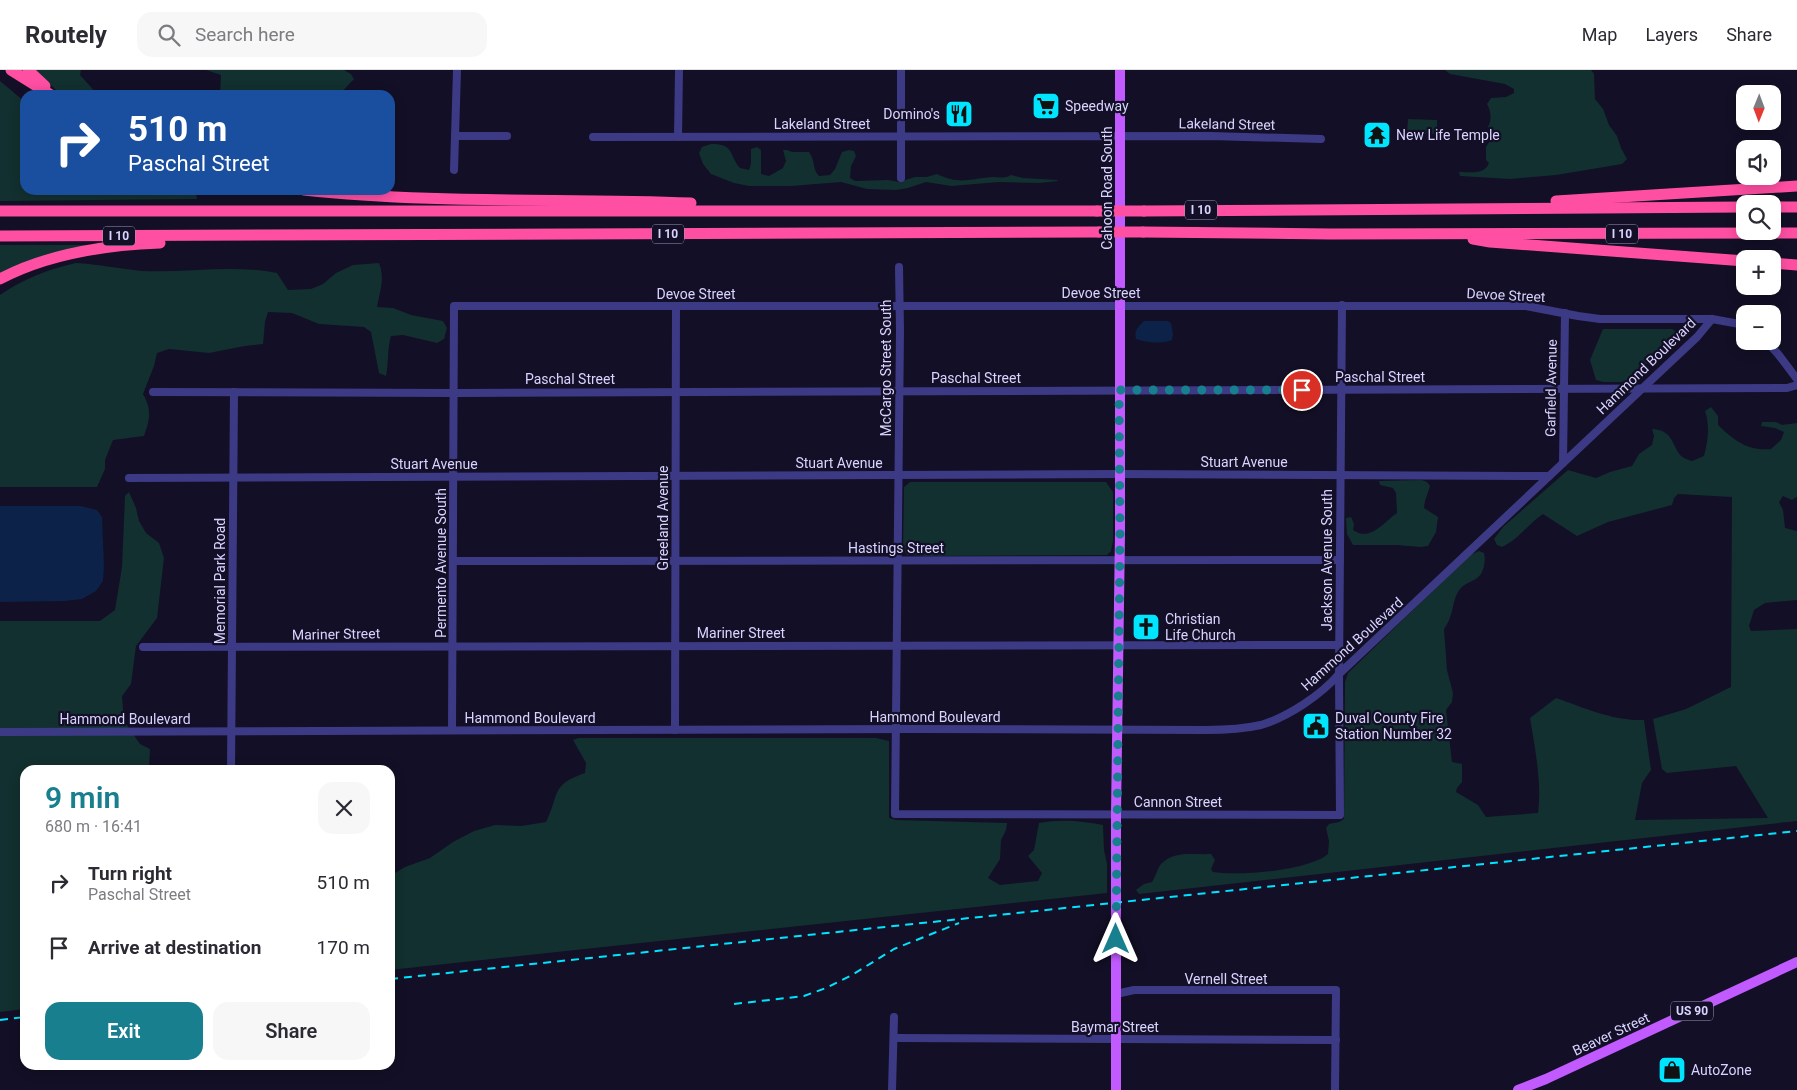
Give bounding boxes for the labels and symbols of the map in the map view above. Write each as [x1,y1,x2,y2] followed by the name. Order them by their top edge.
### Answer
[1736,85,1781,130] north arrow
[1031,91,1061,121] supermarket icon: Speedway
[1065,98,1129,114] place label: Speedway
[944,99,974,129] restaurant icon: Domino's
[883,106,940,122] place label: Domino's
[1179,115,1276,133] street label: Lakeland Street
[774,116,871,132] street label: Lakeland Street
[1362,120,1392,150] temple icon: New Life Temple
[1099,126,1115,250] street label: Cahoon Road South
[1396,127,1500,143] place label: New Life Temple
[1185,200,1217,220] road number: I 10
[652,224,684,243] road number: I 10
[1606,224,1638,243] road number: I 10
[103,227,135,246] road number: I 10
[1061,285,1141,301] street label: Devoe Street
[1466,285,1546,305] street label: Devoe Street
[656,286,736,302] street label: Devoe Street
[878,300,894,436] street label: McCargo Street South
[1593,315,1699,417] street label: Hammond Boulevard
[1542,339,1560,437] street label: Garfield Avenue
[1281,369,1323,411] pin
[1335,369,1425,385] street label: Paschal Street
[931,370,1021,386] street label: Paschal Street
[525,371,615,387] street label: Paschal Street
[1200,454,1288,470] street label: Stuart Avenue
[795,455,883,471] street label: Stuart Avenue
[390,456,478,472] street label: Stuart Avenue
[655,466,671,570] street label: Greeland Avenue
[433,488,449,638] street label: Permento Avenue South
[1319,489,1335,631] street label: Jackson Avenue South
[212,518,228,644] street label: Memorial Park Road
[848,540,944,556] street label: Hastings Street
[1298,594,1406,694] street label: Hammond Boulevard
[1165,611,1236,643] place label: Christian Life Church
[1131,612,1161,642] church icon: Christian Life Church
[292,625,381,643] street label: Mariner Street
[697,625,786,641] street label: Mariner Street
[869,709,1001,725] street label: Hammond Boulevard
[464,710,596,726] street label: Hammond Boulevard
[1335,710,1452,742] place label: Duval County Fire Station Number 32
[59,711,191,727] street label: Hammond Boulevard
[1301,711,1331,741] public building icon: Duval County Fire Station Number 32
[1134,794,1223,810] street label: Cannon Street
[1089,912,1141,964] position arrow
[1184,971,1268,987] street label: Vernell Street
[1671,1001,1713,1020] road number: US 90
[1570,1009,1652,1059] street label: Beaver Street
[1071,1019,1159,1035] street label: Baymar Street
[1657,1055,1687,1085] shop icon: AutoZone
[1691,1062,1752,1078] place label: AutoZone

